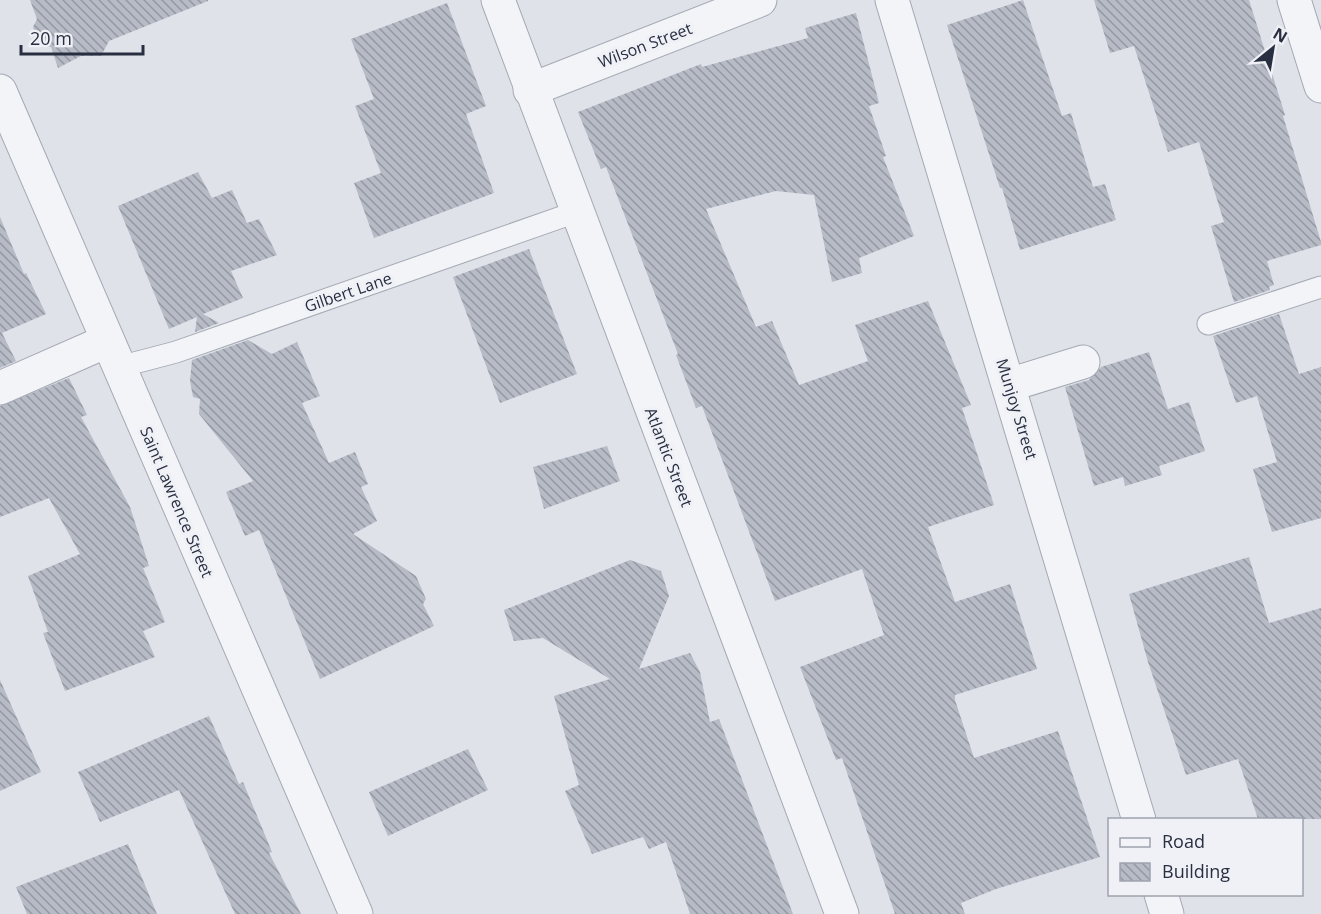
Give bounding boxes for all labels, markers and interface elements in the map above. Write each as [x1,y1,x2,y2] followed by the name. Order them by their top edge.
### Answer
[595,17,695,73] street label: Wilson Street
[21,18,142,56] scale bar
[1243,18,1303,78] north arrow
[1269,22,1292,48] text: N
[30,26,72,50] text: 20 m
[301,267,395,317] street label: Gilbert Lane
[991,356,1043,462] street label: Munjoy Street
[640,404,698,510] street label: Atlantic Street
[135,423,219,581] street label: Saint Lawrence Street
[1108,818,1303,896] legend
[1162,829,1205,853] text: Road
[1162,859,1230,883] text: Building

